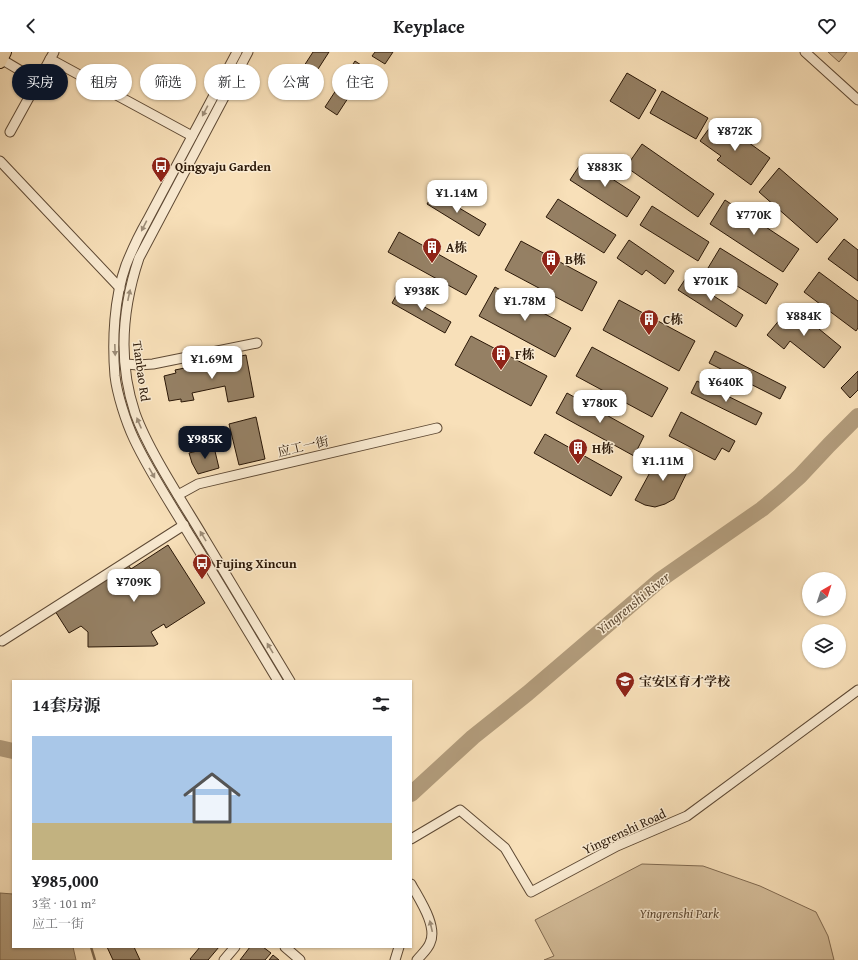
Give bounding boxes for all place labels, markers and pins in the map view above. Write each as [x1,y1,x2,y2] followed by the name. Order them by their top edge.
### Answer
[707,118,763,152] pin: ¥872K
[577,154,633,188] pin: ¥883K
[150,155,172,183] bus stop icon: Qingyaju Garden
[175,157,271,176] place label: Qingyaju Garden
[424,180,490,214] pin: ¥1.14M
[726,202,782,236] pin: ¥770K
[421,236,443,264] building icon: A栋
[446,238,467,257] place label: A栋
[540,248,562,276] building icon: B栋
[565,250,586,269] place label: B栋
[683,268,739,302] pin: ¥701K
[394,278,450,312] pin: ¥938K
[492,288,558,322] pin: ¥1.78M
[776,303,832,337] pin: ¥884K
[638,308,660,336] building icon: C栋
[663,310,683,329] place label: C栋
[490,343,512,371] building icon: F栋
[515,345,535,364] place label: F栋
[179,346,245,380] pin: ¥1.69M
[698,369,754,403] pin: ¥640K
[572,390,628,424] pin: ¥780K
[177,426,233,460] pin: ¥985K
[567,437,589,465] building icon: H栋
[592,439,614,458] place label: H栋
[630,448,696,482] pin: ¥1.11M
[191,552,213,580] bus stop icon: Fujing Xincun
[216,554,297,573] place label: Fujing Xincun
[106,569,162,603] pin: ¥709K
[614,670,636,698] school or university icon: 宝安区育才学校
[639,672,730,691] place label: 宝安区育才学校

